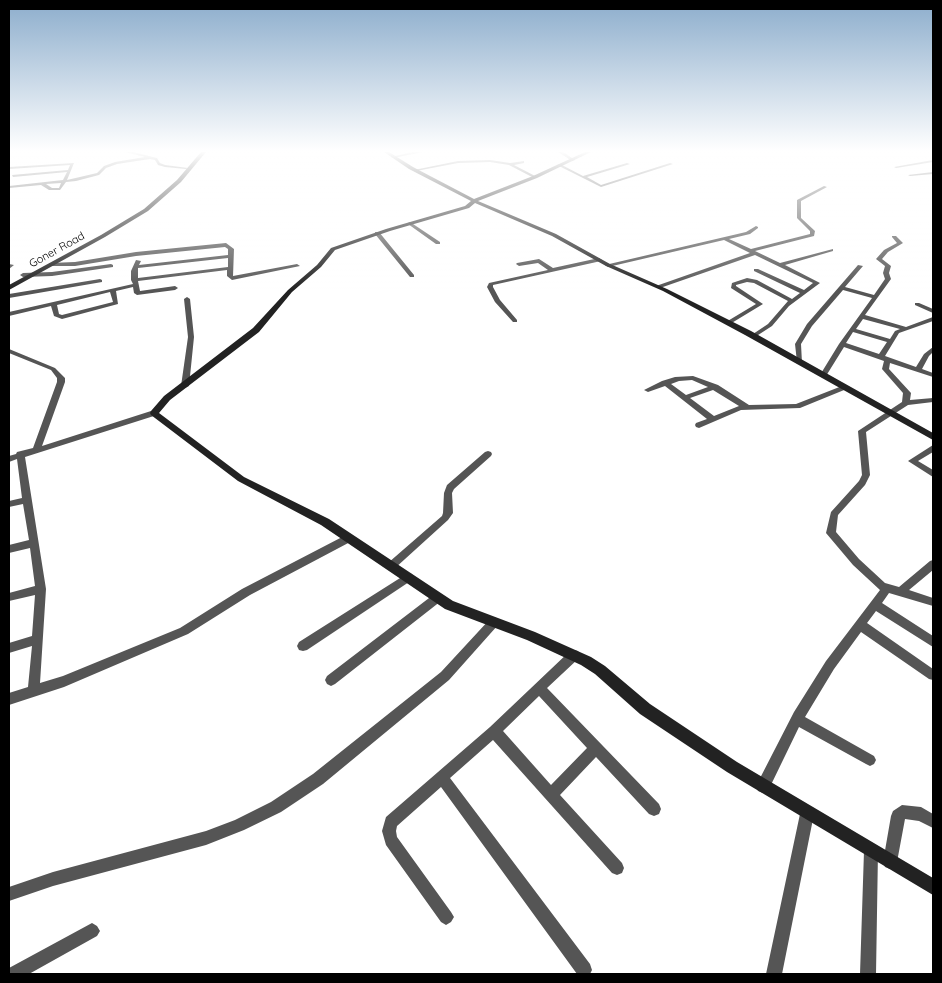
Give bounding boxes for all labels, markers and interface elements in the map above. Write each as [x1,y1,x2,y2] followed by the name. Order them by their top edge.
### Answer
[27,229,87,271] street label: Goner Road

